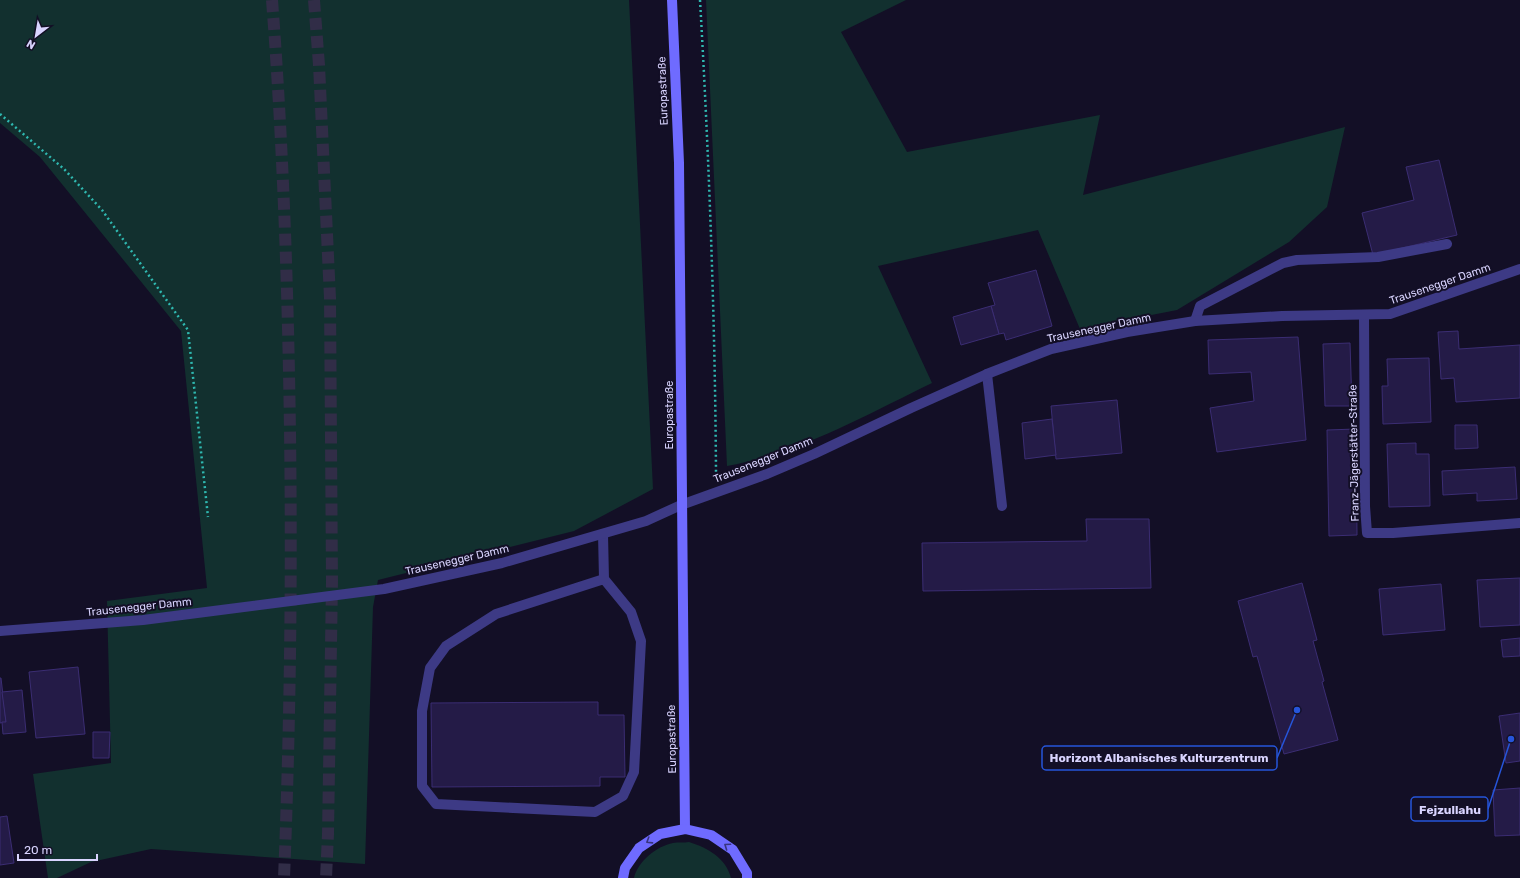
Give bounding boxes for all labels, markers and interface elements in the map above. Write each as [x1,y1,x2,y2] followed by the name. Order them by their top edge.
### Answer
[16,16,56,56] north arrow
[24,36,38,52] text: N
[655,56,671,126] street label: Europastraße
[1388,261,1492,307] street label: Trausenegger Damm
[1046,311,1152,345] street label: Trausenegger Damm
[663,381,676,449] street label: Europastraße
[1346,384,1362,522] street label: Franz-Jägerstätter-Straße
[711,434,815,486] street label: Trausenegger Damm
[404,542,510,578] street label: Trausenegger Damm
[86,595,193,619] street label: Trausenegger Damm
[665,704,679,774] street label: Europastraße
[1042,746,1277,770] callout: Horizont Albanisches Kulturzentrum
[1050,751,1268,765] text: Horizont Albanisches Kulturzentrum
[1411,797,1488,821] callout: Fejzullahu
[1419,803,1481,817] text: Fejzullahu
[18,836,97,862] scale bar
[646,837,653,844] one-way arrow
[24,843,52,857] text: 20 m
[724,843,731,851] one-way arrow

